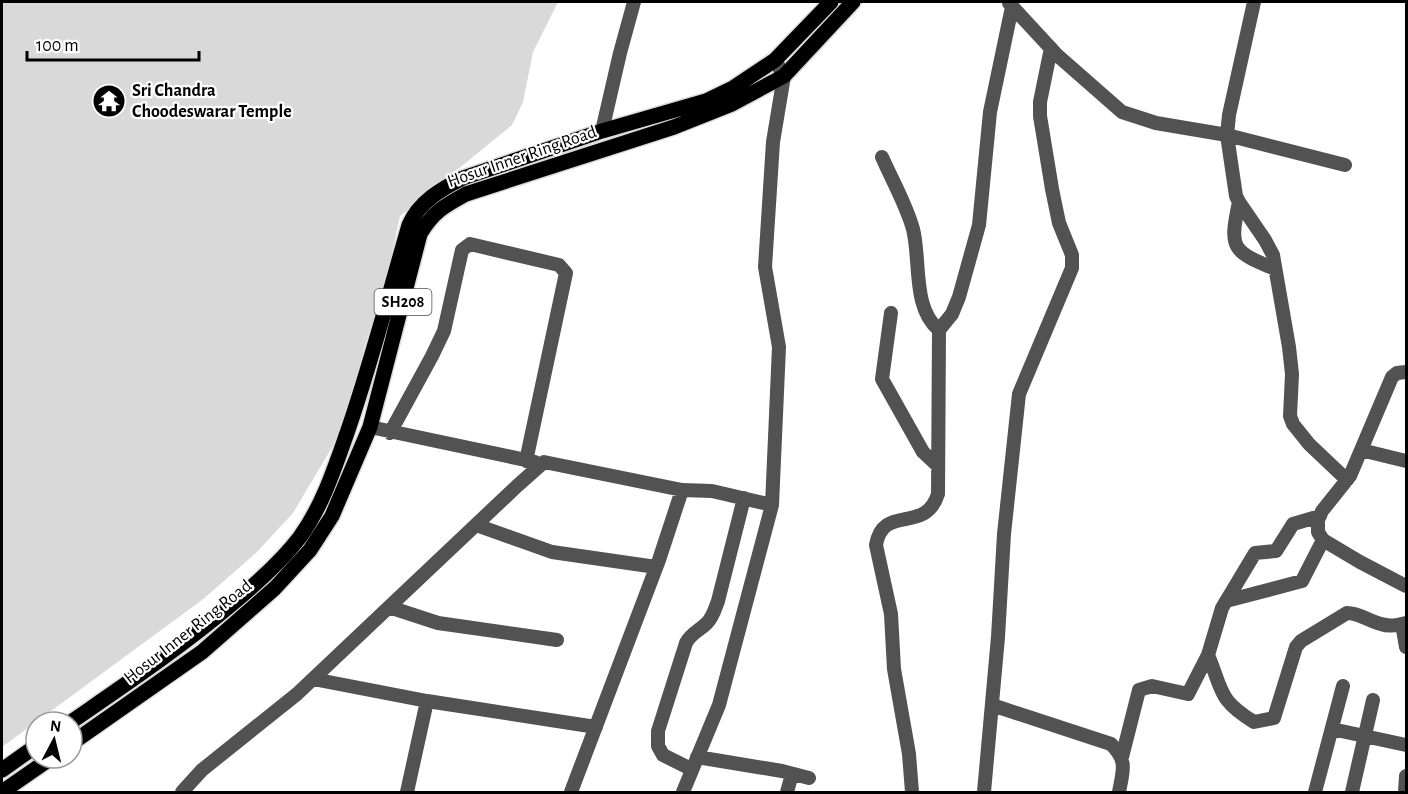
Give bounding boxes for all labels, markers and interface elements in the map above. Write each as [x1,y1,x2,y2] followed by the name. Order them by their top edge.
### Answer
[27,24,200,62] scale bar
[36,37,79,55] text: 100 m
[132,82,292,121] place label: Sri Chandra Choodeswarar Temple
[91,83,127,119] temple icon: Sri Chandra Choodeswarar Temple
[445,123,599,191] street label: Hosur Inner Ring Road
[374,289,432,315] road number: SH208
[121,577,255,687] street label: Hosur Inner Ring Road
[24,710,84,770] north arrow
[49,717,62,735] text: N

